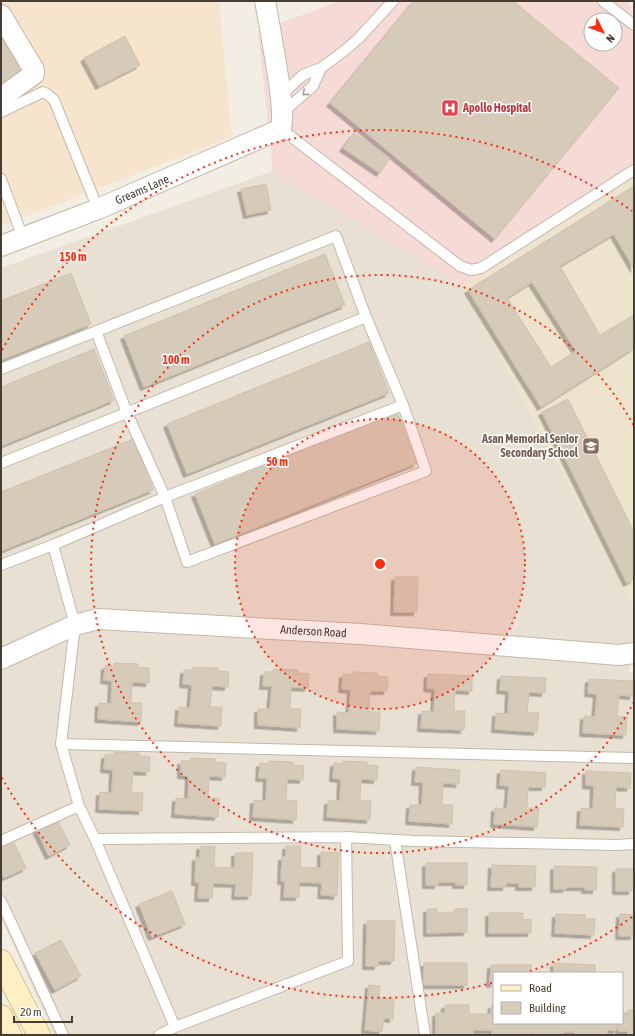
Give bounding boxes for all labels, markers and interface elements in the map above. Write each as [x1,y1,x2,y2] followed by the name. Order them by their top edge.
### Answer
[583,12,623,52] north arrow
[604,32,617,45] text: N
[302,88,310,96] one-way arrow
[440,98,460,118] hospital icon: Apollo Hospital
[462,101,532,115] place label: Apollo Hospital
[113,172,171,208] street label: Greams Lane
[59,250,87,264] text: 150 m
[162,353,190,367] text: 100 m
[481,432,579,460] place label: Asan Memorial Senior Secondary School
[581,436,601,456] school or university icon: Asan Memorial Senior Secondary School
[266,455,288,469] text: 50 m
[373,557,387,571] centre of rings
[280,622,347,640] street label: Anderson Road
[493,972,623,1024] legend
[529,981,552,995] text: Road
[14,998,72,1024] scale bar
[529,1001,567,1015] text: Building
[20,1005,42,1019] text: 20 m

